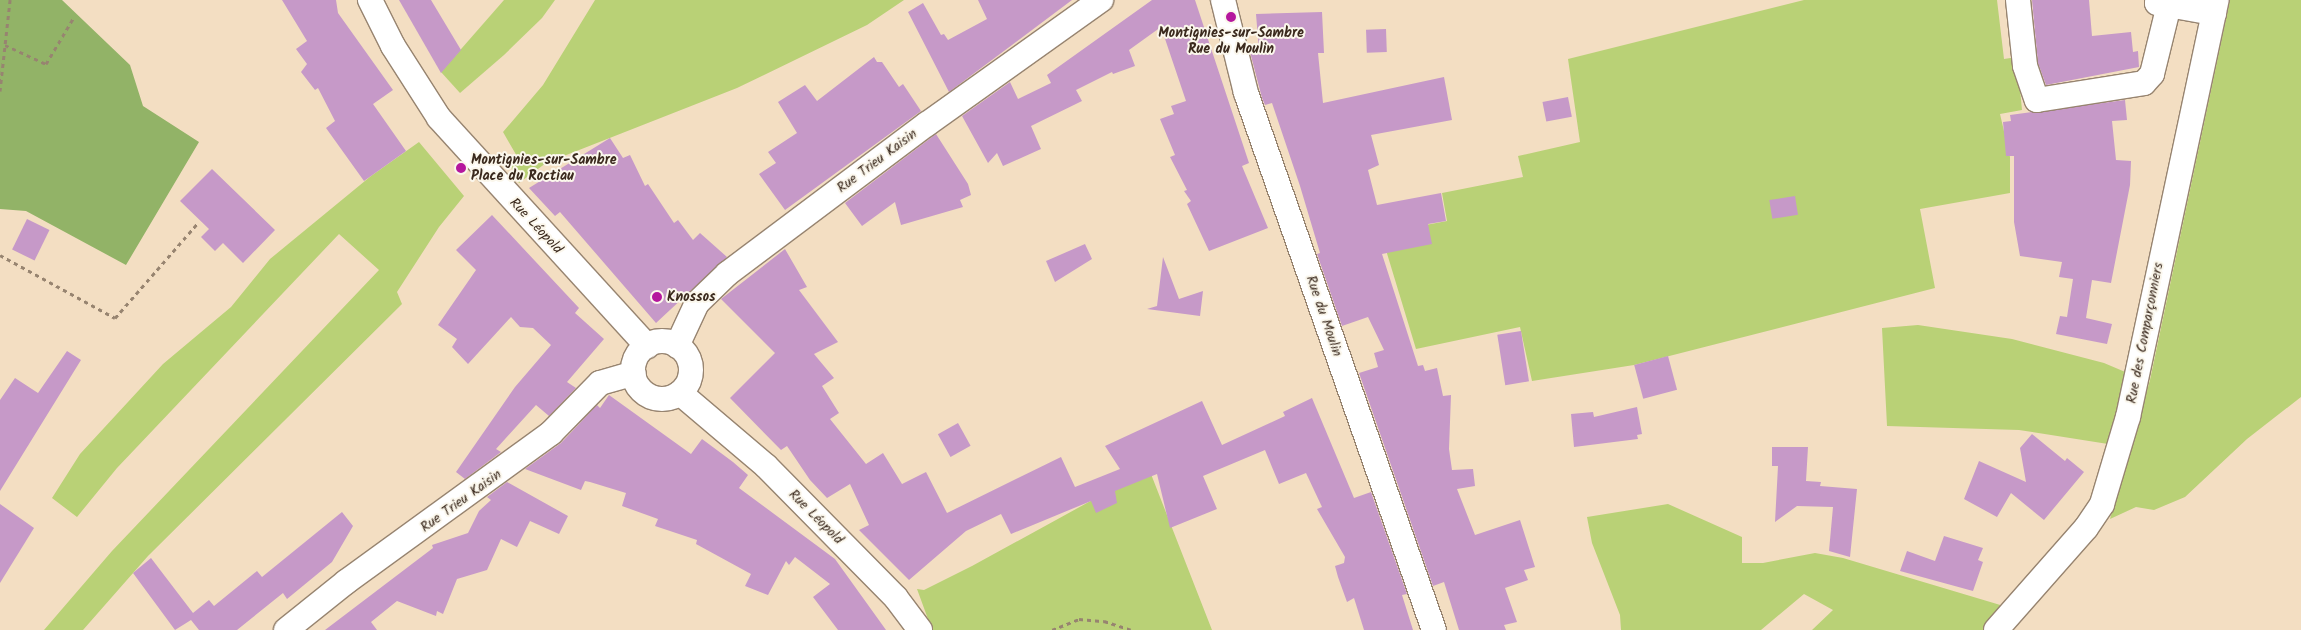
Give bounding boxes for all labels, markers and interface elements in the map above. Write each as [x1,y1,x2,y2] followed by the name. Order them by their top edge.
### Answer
[1225,11,1237,23] marker: Montignies-sur-Sambre Rue du Moulin
[1158,25,1304,58] place label: Montignies-sur-Sambre Rue du Moulin
[834,125,920,197] street label: Rue Trieu Kaisin
[471,152,617,184] place label: Montignies-sur-Sambre Place du Roctiau
[455,162,467,174] marker: Montignies-sur-Sambre Place du Roctiau
[506,195,566,257] street label: Rue Léopold
[2123,261,2167,405] street label: Rue des Comparçonniers
[1302,273,1346,359] street label: Rue du Moulin
[667,289,716,305] place label: Knossos
[651,291,663,303] marker: Knossos
[417,466,505,536] street label: Rue Trieu Kaisin
[785,486,847,548] street label: Rue Léopold

